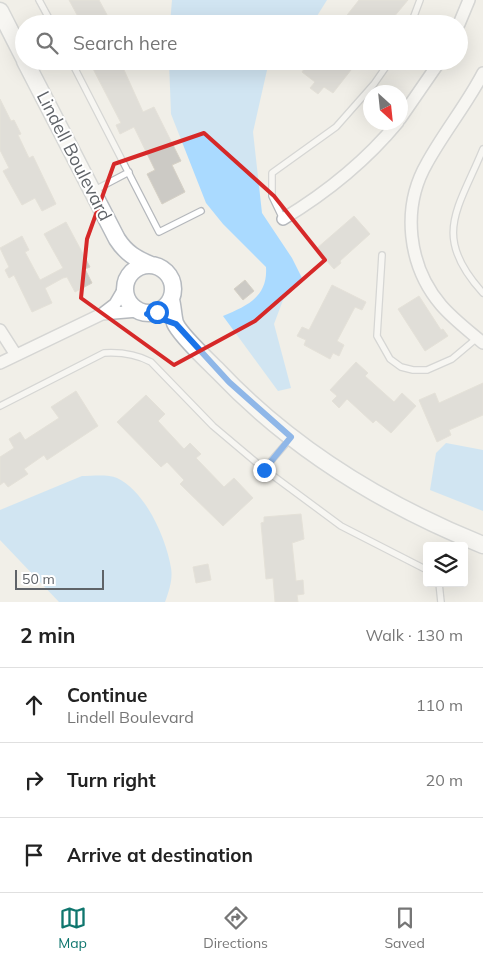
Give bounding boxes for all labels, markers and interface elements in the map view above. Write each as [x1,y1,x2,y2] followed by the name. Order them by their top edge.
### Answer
[15,15,468,70] search box
[33,29,61,57] icon: search
[73,31,177,55] text: Search here
[363,85,408,130] north arrow
[32,87,117,225] street label: Lindell Boulevard
[146,301,169,324] route start
[253,459,276,482] route end
[423,542,468,587] map controls
[423,542,468,587] button: layers
[15,567,104,590] scale bar
[22,570,55,588] text: 50 m
[20,622,75,648] text: 2 min
[365,625,463,645] text: Walk · 130 m
[67,683,147,707] text: Continue
[20,691,48,719] icon: ahead
[416,695,463,715] text: 110 m
[67,707,194,727] text: Lindell Boulevard
[20,766,48,794] icon: right
[67,768,156,792] text: Turn right
[426,770,463,790] text: 20 m
[20,841,48,869] icon: arrive
[67,843,253,867] text: Arrive at destination
[58,904,87,952] tab: Map
[203,904,268,952] tab: Directions
[384,904,425,952] tab: Saved

